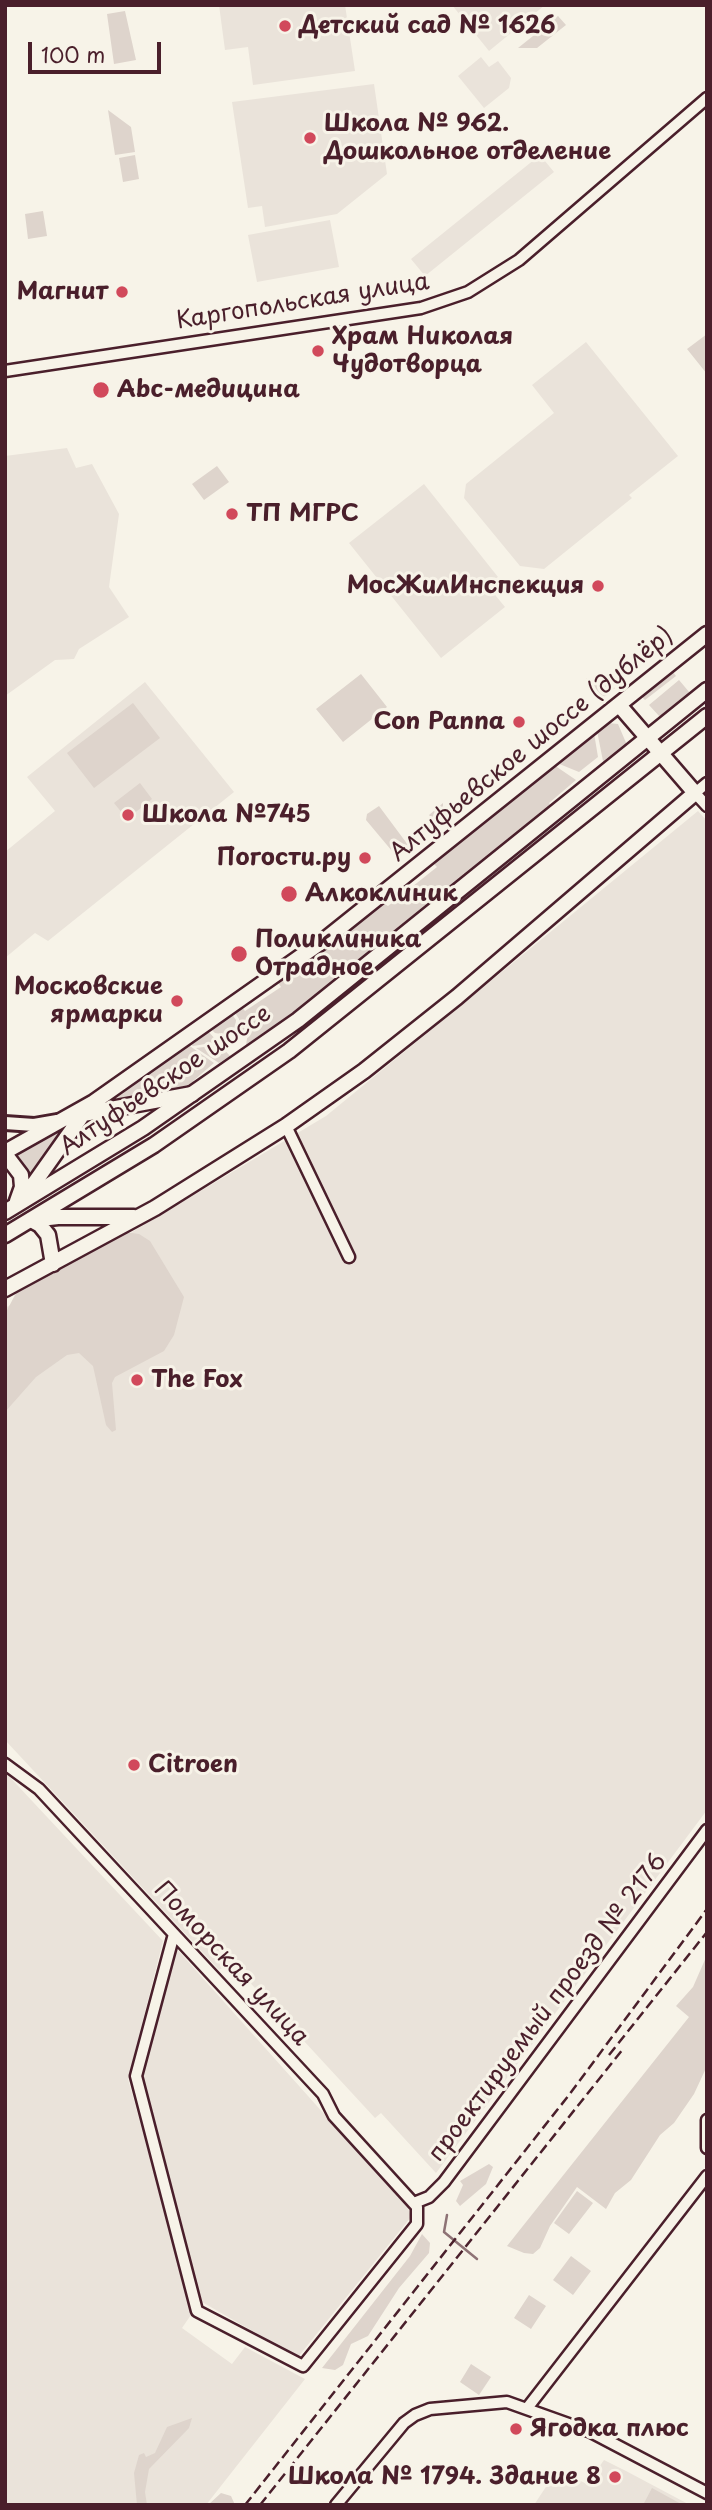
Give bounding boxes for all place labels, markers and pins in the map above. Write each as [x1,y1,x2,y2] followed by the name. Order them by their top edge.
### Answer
[299,12,556,40] place label: Детский сад № 1626
[277,18,293,34] marker: Детский сад № 1626
[324,110,611,166] place label: Школа № 962. Дошкольное отделение
[302,130,318,146] marker: Школа № 962. Дошкольное отделение
[17,278,108,306] place label: Магнит
[114,284,130,300] marker: Магнит
[332,323,513,379] place label: Храм Николая Чудотворца
[310,343,326,359] marker: Храм Николая Чудотворца
[117,376,300,404] place label: Abc-медицина
[91,380,111,400] marker: Abc-медицина
[246,500,359,528] place label: ТП МГРС
[224,506,240,522] marker: ТП МГРС
[347,572,584,600] place label: МосЖилИнспекция
[590,578,606,594] marker: МосЖилИнспекция
[374,708,505,736] place label: Con Panna
[511,714,527,730] marker: Con Panna
[142,801,311,829] place label: Школа №745
[120,807,136,823] marker: Школа №745
[217,844,351,872] place label: Погости.ру
[357,850,373,866] marker: Погости.ру
[305,880,457,908] place label: Алкоклиник
[279,884,299,904] marker: Алкоклиник
[255,926,421,982] place label: Поликлиника Отрадное
[229,944,249,964] marker: Поликлиника Отрадное
[14,973,163,1029] place label: Московские ярмарки
[169,993,185,1009] marker: Московские ярмарки
[151,1366,243,1394] place label: The Fox
[129,1372,145,1388] marker: The Fox
[148,1751,238,1779] place label: Citroen
[126,1757,142,1773] marker: Citroen
[530,2415,689,2443] place label: Ягодка плюс
[508,2421,524,2437] marker: Ягодка плюс
[288,2463,601,2491] place label: Школа № 1794. Здание 8
[607,2469,623,2485] marker: Школа № 1794. Здание 8

